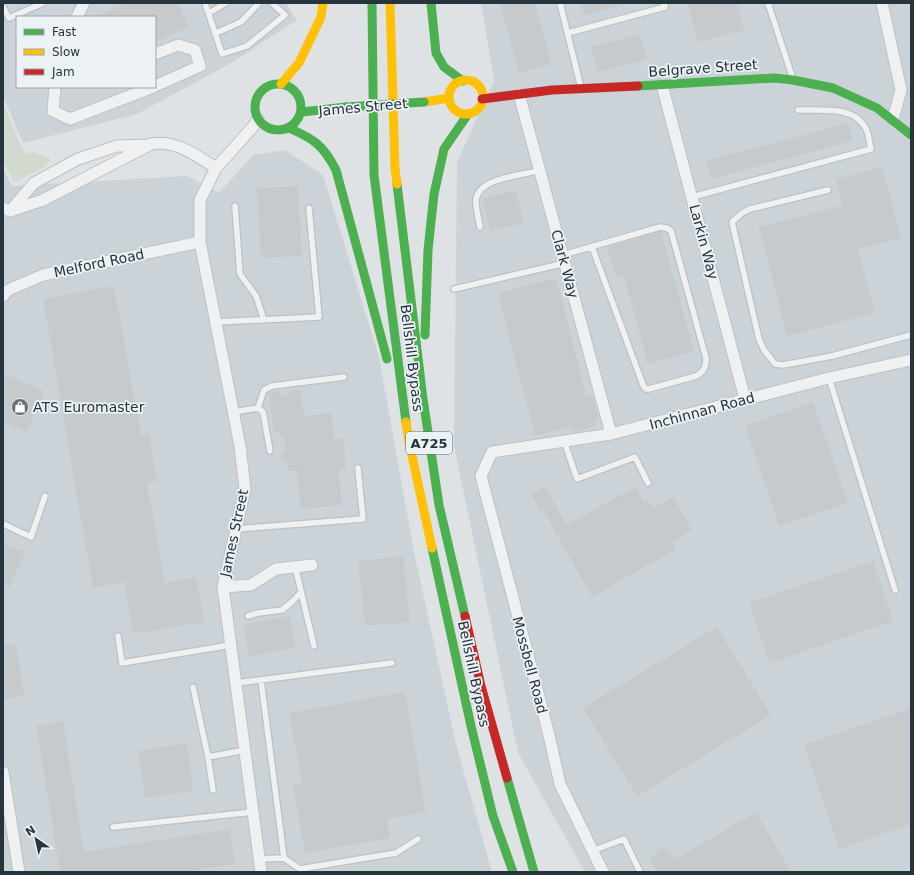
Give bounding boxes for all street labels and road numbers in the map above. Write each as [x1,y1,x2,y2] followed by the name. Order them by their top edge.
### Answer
[648,56,759,80] street label: Belgrave Street
[317,95,409,119] street label: James Street
[686,203,722,281] street label: Larkin Way
[548,228,582,300] street label: Clark Way
[52,246,146,280] street label: Melford Road
[397,303,427,413] street label: Bellshill Bypass
[648,389,756,433] street label: Inchinnan Road
[406,432,452,454] road number: A725
[217,487,251,579] street label: James Street
[509,615,551,715] street label: Mossbell Road
[455,619,493,729] street label: Bellshill Bypass

